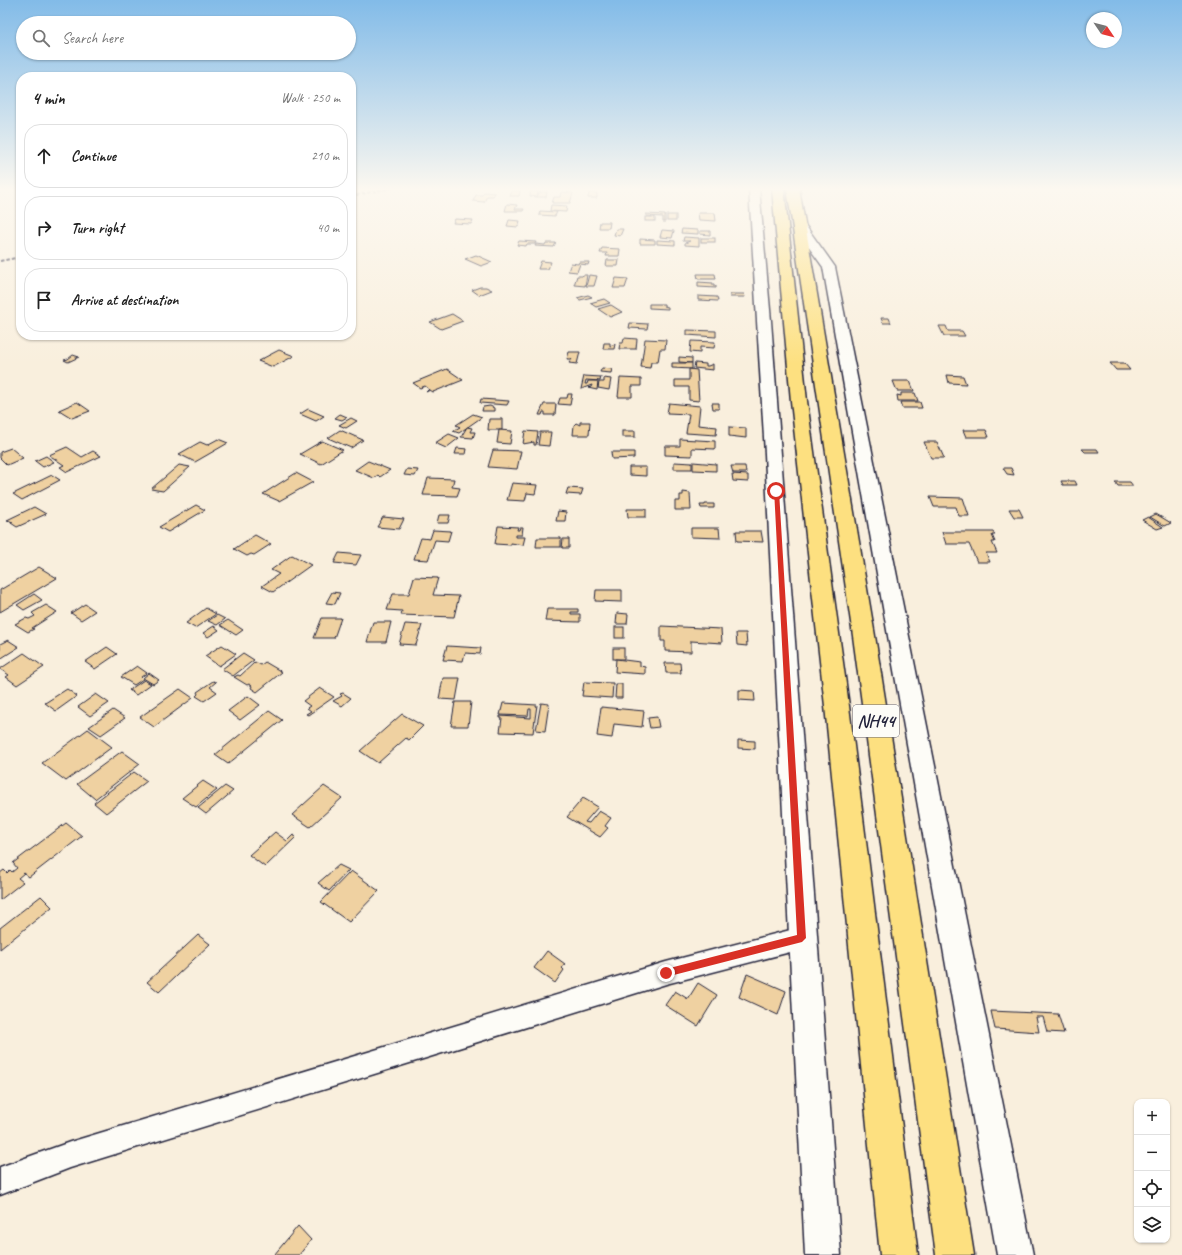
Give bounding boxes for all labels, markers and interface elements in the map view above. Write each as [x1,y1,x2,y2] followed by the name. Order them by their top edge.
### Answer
[1086,12,1122,48] north arrow
[16,16,356,60] search box
[30,27,52,49] icon: search
[62,29,123,48] text: Search here
[32,88,65,109] text: 4 min
[281,90,340,106] text: Walk · 250 m
[33,145,55,167] icon: ahead
[71,147,116,166] text: Continue
[311,148,339,164] text: 210 m
[33,217,55,239] icon: right
[71,219,124,238] text: Turn right
[317,220,339,236] text: 40 m
[33,289,55,311] icon: arrive
[71,291,178,310] text: Arrive at destination
[767,482,785,500] route start
[853,705,899,737] road number: NH44
[657,964,675,982] route end
[1134,1099,1170,1243] map controls
[1134,1099,1170,1135] button: +
[1134,1135,1170,1171] button: −
[1134,1171,1170,1207] button: locate
[1134,1207,1170,1243] button: layers

